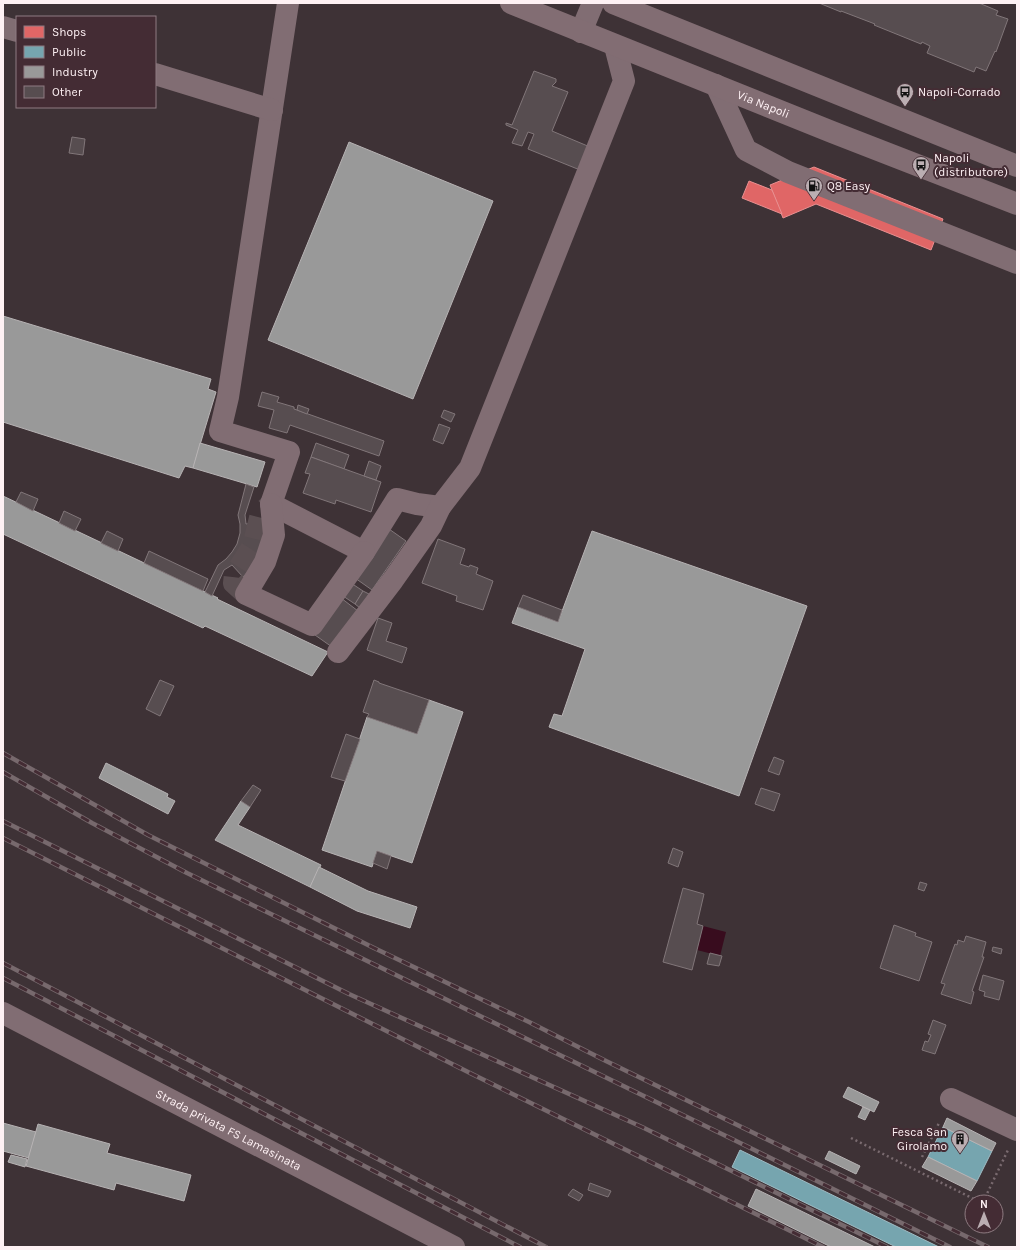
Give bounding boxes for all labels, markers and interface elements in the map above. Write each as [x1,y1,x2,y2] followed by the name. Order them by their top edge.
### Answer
[16,16,156,108] legend
[52,25,86,39] text: Shops
[52,45,86,59] text: Public
[52,65,98,79] text: Industry
[895,82,915,107] bus stop icon: Napoli-Corrado
[52,85,83,99] text: Other
[918,85,1000,99] place label: Napoli-Corrado
[735,88,792,121] street label: Via Napoli
[934,151,1008,179] place label: Napoli (distributore)
[911,155,931,180] bus stop icon: Napoli (distributore)
[804,176,824,201] fuel station icon: Q8 Easy
[827,179,870,193] place label: Q8 Easy
[153,1086,304,1174] street label: Strada privata FS Lamasinata
[892,1125,947,1153] place label: Fesca San Girolamo
[950,1129,970,1154] building icon: Fesca San Girolamo
[964,1194,1004,1234] north arrow
[980,1198,988,1211] text: N

